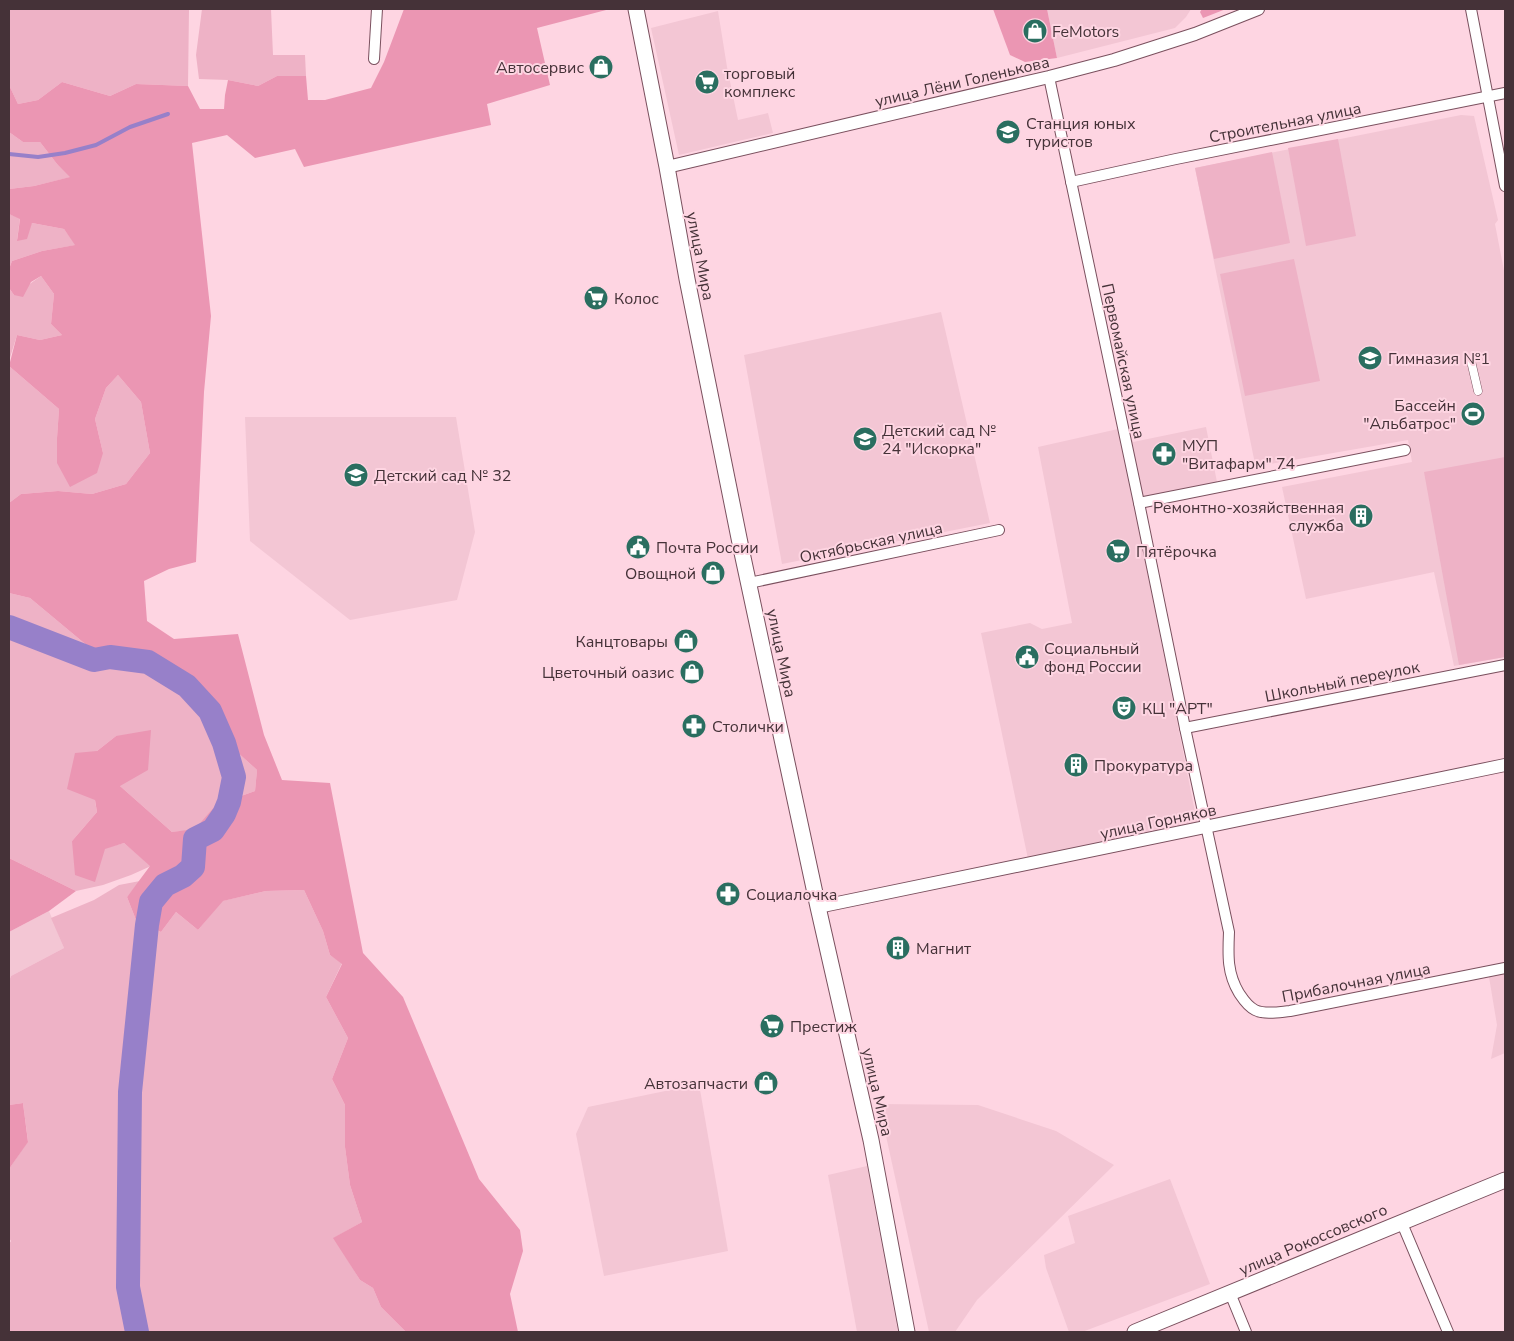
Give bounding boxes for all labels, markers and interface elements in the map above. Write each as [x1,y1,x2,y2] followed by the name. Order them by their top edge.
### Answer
[1022,18,1048,44] shop icon: FeMotors
[1052,21,1119,43] place label: FeMotors
[873,51,1052,113] street label: улица Лёни Голенькова
[588,54,614,80] shop icon: Автосервис
[496,57,584,79] place label: Автосервис
[724,63,796,103] place label: торговый комплекс
[694,69,720,95] supermarket icon: торговый комплекс
[1207,97,1363,149] street label: Строительная улица
[1026,113,1136,153] place label: Станция юных туристов
[995,119,1021,145] school or university icon: Станция юных туристов
[681,210,719,302] street label: улица Мира
[1096,281,1150,441] street label: Первомайская улица
[583,285,609,311] supermarket icon: Колос
[614,288,659,310] place label: Колос
[1357,345,1383,371] school or university icon: Гимназия №1
[1388,348,1490,370] place label: Гимназия №1
[1363,395,1456,435] place label: Бассейн "Альбатрос"
[1460,401,1486,427] sports icon: Бассейн "Альбатрос"
[882,420,996,460] place label: Детский сад № 24 "Искорка"
[852,426,878,452] school or university icon: Детский сад № 24 "Искорка"
[1182,435,1295,475] place label: МУП "Витафарм" 74
[1151,441,1177,467] pharmacy icon: МУП "Витафарм" 74
[343,462,369,488] school or university icon: Детский сад № 32
[374,465,511,487] place label: Детский сад № 32
[1153,497,1344,537] place label: Ремонтно-хозяйственная служба
[1348,503,1374,529] building icon: Ремонтно-хозяйственная служба
[798,517,945,569] street label: Октябрьская улица
[625,534,651,560] public building icon: Почта России
[656,537,759,559] place label: Почта России
[1105,538,1131,564] supermarket icon: Пятёрочка
[1136,541,1217,563] place label: Пятёрочка
[700,560,726,586] shop icon: Овощной
[625,563,696,585] place label: Овощной
[761,607,801,699] street label: улица Мира
[673,628,699,654] shop icon: Канцтовары
[575,631,668,653] place label: Канцтовары
[1044,638,1142,678] place label: Социальный фонд России
[1014,644,1040,670] public building icon: Социальный фонд России
[1263,656,1422,708] street label: Школьный переулок
[679,659,705,685] shop icon: Цветочный оазис
[542,662,674,684] place label: Цветочный оазис
[1111,695,1137,721] theatre icon: КЦ "АРТ"
[1142,698,1213,720] place label: КЦ "АРТ"
[681,713,707,739] pharmacy icon: Столички
[712,716,784,738] place label: Столички
[1063,752,1089,778] building icon: Прокуратура
[1094,755,1193,777] place label: Прокуратура
[1098,799,1219,845] street label: улица Горняков
[715,881,741,907] pharmacy icon: Социалочка
[746,884,837,906] place label: Социалочка
[885,935,911,961] building icon: Магнит
[916,938,972,960] place label: Магнит
[1280,958,1432,1008] street label: Прибалочная улица
[759,1013,785,1039] supermarket icon: Престиж
[790,1016,857,1038] place label: Престиж
[856,1046,898,1138] street label: улица Мира
[753,1070,779,1096] shop icon: Автозапчасти
[644,1073,748,1095] place label: Автозапчасти
[1236,1199,1391,1281] street label: улица Рокоссовского

